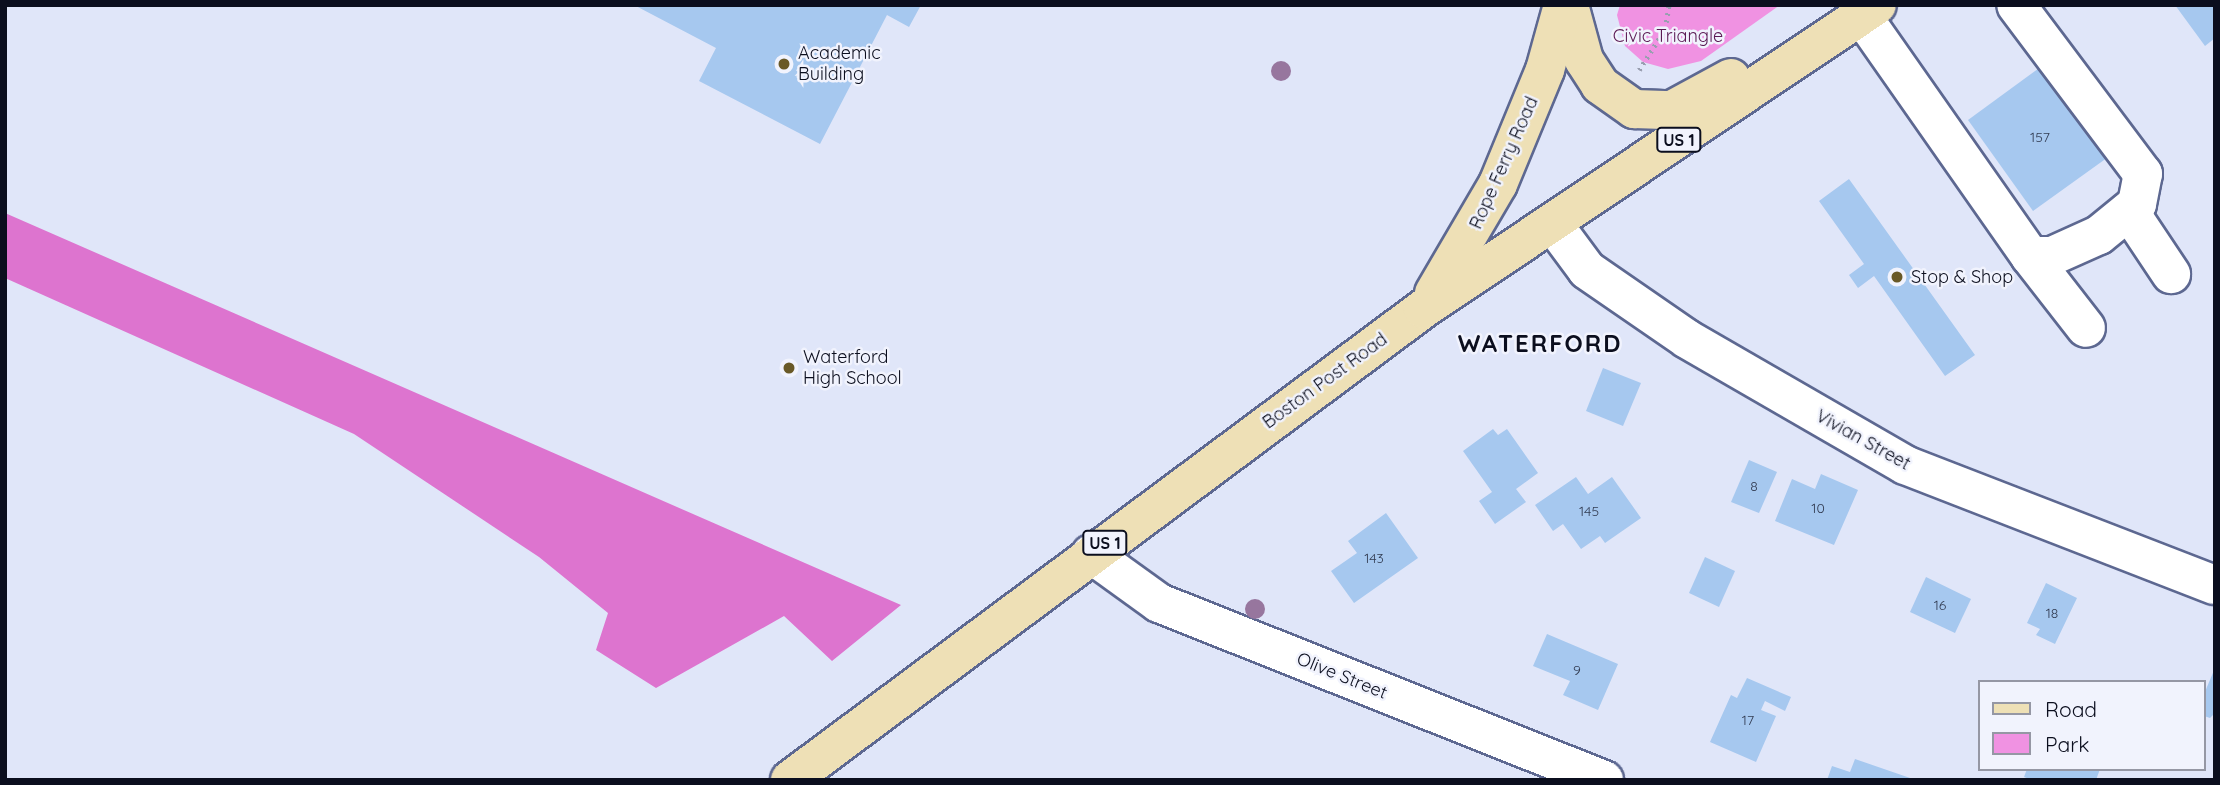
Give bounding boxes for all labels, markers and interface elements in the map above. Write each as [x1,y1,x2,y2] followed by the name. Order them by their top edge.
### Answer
[1613,25,1723,47] park label: Civic Triangle
[798,43,881,86] place label: Academic Building
[776,56,792,72] marker: Academic Building
[1465,93,1543,233] street label: Rope Ferry Road
[1656,128,1702,152] road number: US 1
[2030,129,2050,145] house number: 157
[1911,266,2013,288] place label: Stop & Shop
[1889,269,1905,285] marker: Stop & Shop
[1258,329,1392,433] street label: Boston Post Road
[1459,330,1621,358] district label: WATERFORD
[803,347,902,390] place label: Waterford High School
[781,360,797,376] marker: Waterford High School
[1812,405,1914,475] street label: Vivian Street
[1750,478,1758,494] house number: 8
[1811,500,1825,516] house number: 10
[1579,503,1599,519] house number: 145
[1082,530,1128,556] road number: US 1
[1364,550,1384,566] house number: 143
[1934,597,1946,613] house number: 16
[2046,605,2058,621] house number: 18
[1294,648,1390,704] street label: Olive Street
[1573,662,1581,678] house number: 9
[1979,680,2206,771] legend
[2045,696,2097,722] text: Road
[1742,712,1754,728] house number: 17
[2045,731,2089,757] text: Park

